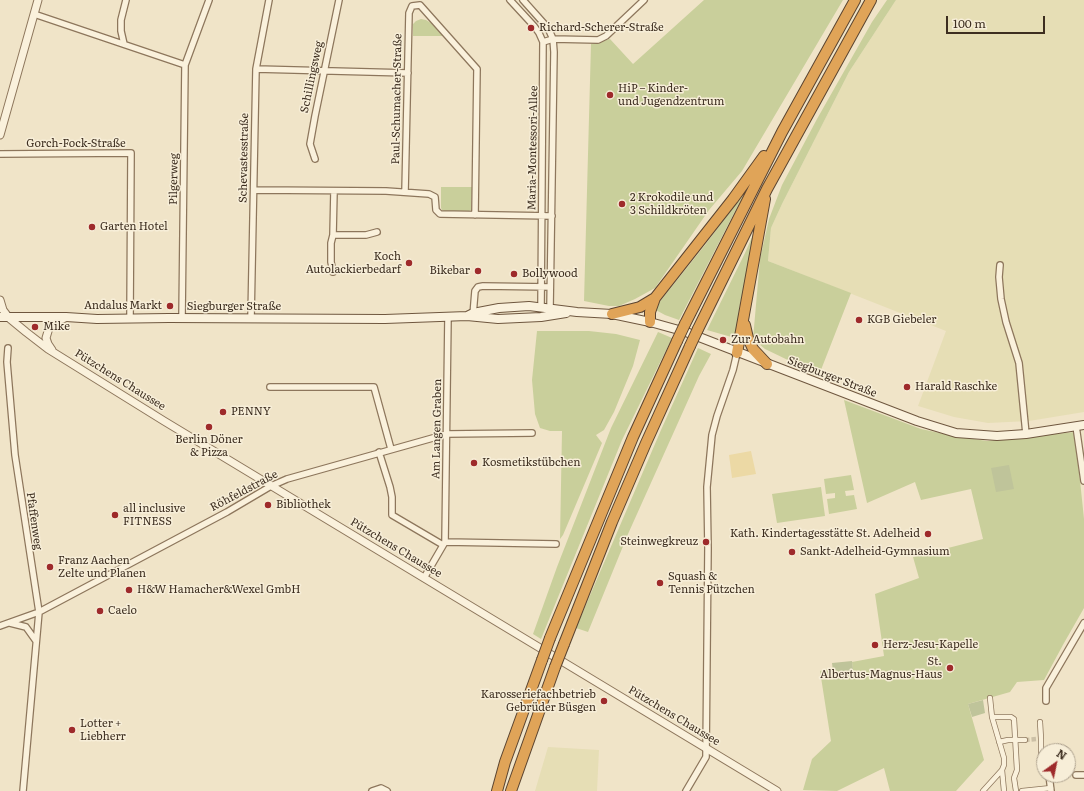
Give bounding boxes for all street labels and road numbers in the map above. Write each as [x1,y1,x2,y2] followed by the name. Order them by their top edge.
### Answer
[389,33,405,165] street label: Paul-Schumacher-Straße
[298,40,326,114] street label: Schillingsweg
[525,85,541,211] street label: Maria-Montessori-Allee
[237,113,251,203] street label: Schevastesstraße
[26,137,126,151] street label: Gorch-Fock-Straße
[167,153,181,205] street label: Pilgerweg
[187,300,281,314] street label: Siegburger Straße
[72,347,168,413] street label: Pützchens Chaussee
[785,354,879,400] street label: Siegburger Straße
[430,379,444,479] street label: Am Langen Graben
[208,468,280,514] street label: Röhfeldstraße
[23,491,45,551] street label: Pfaffenweg
[348,515,444,581] street label: Pützchens Chaussee
[626,683,722,749] street label: Pützchens Chaussee

